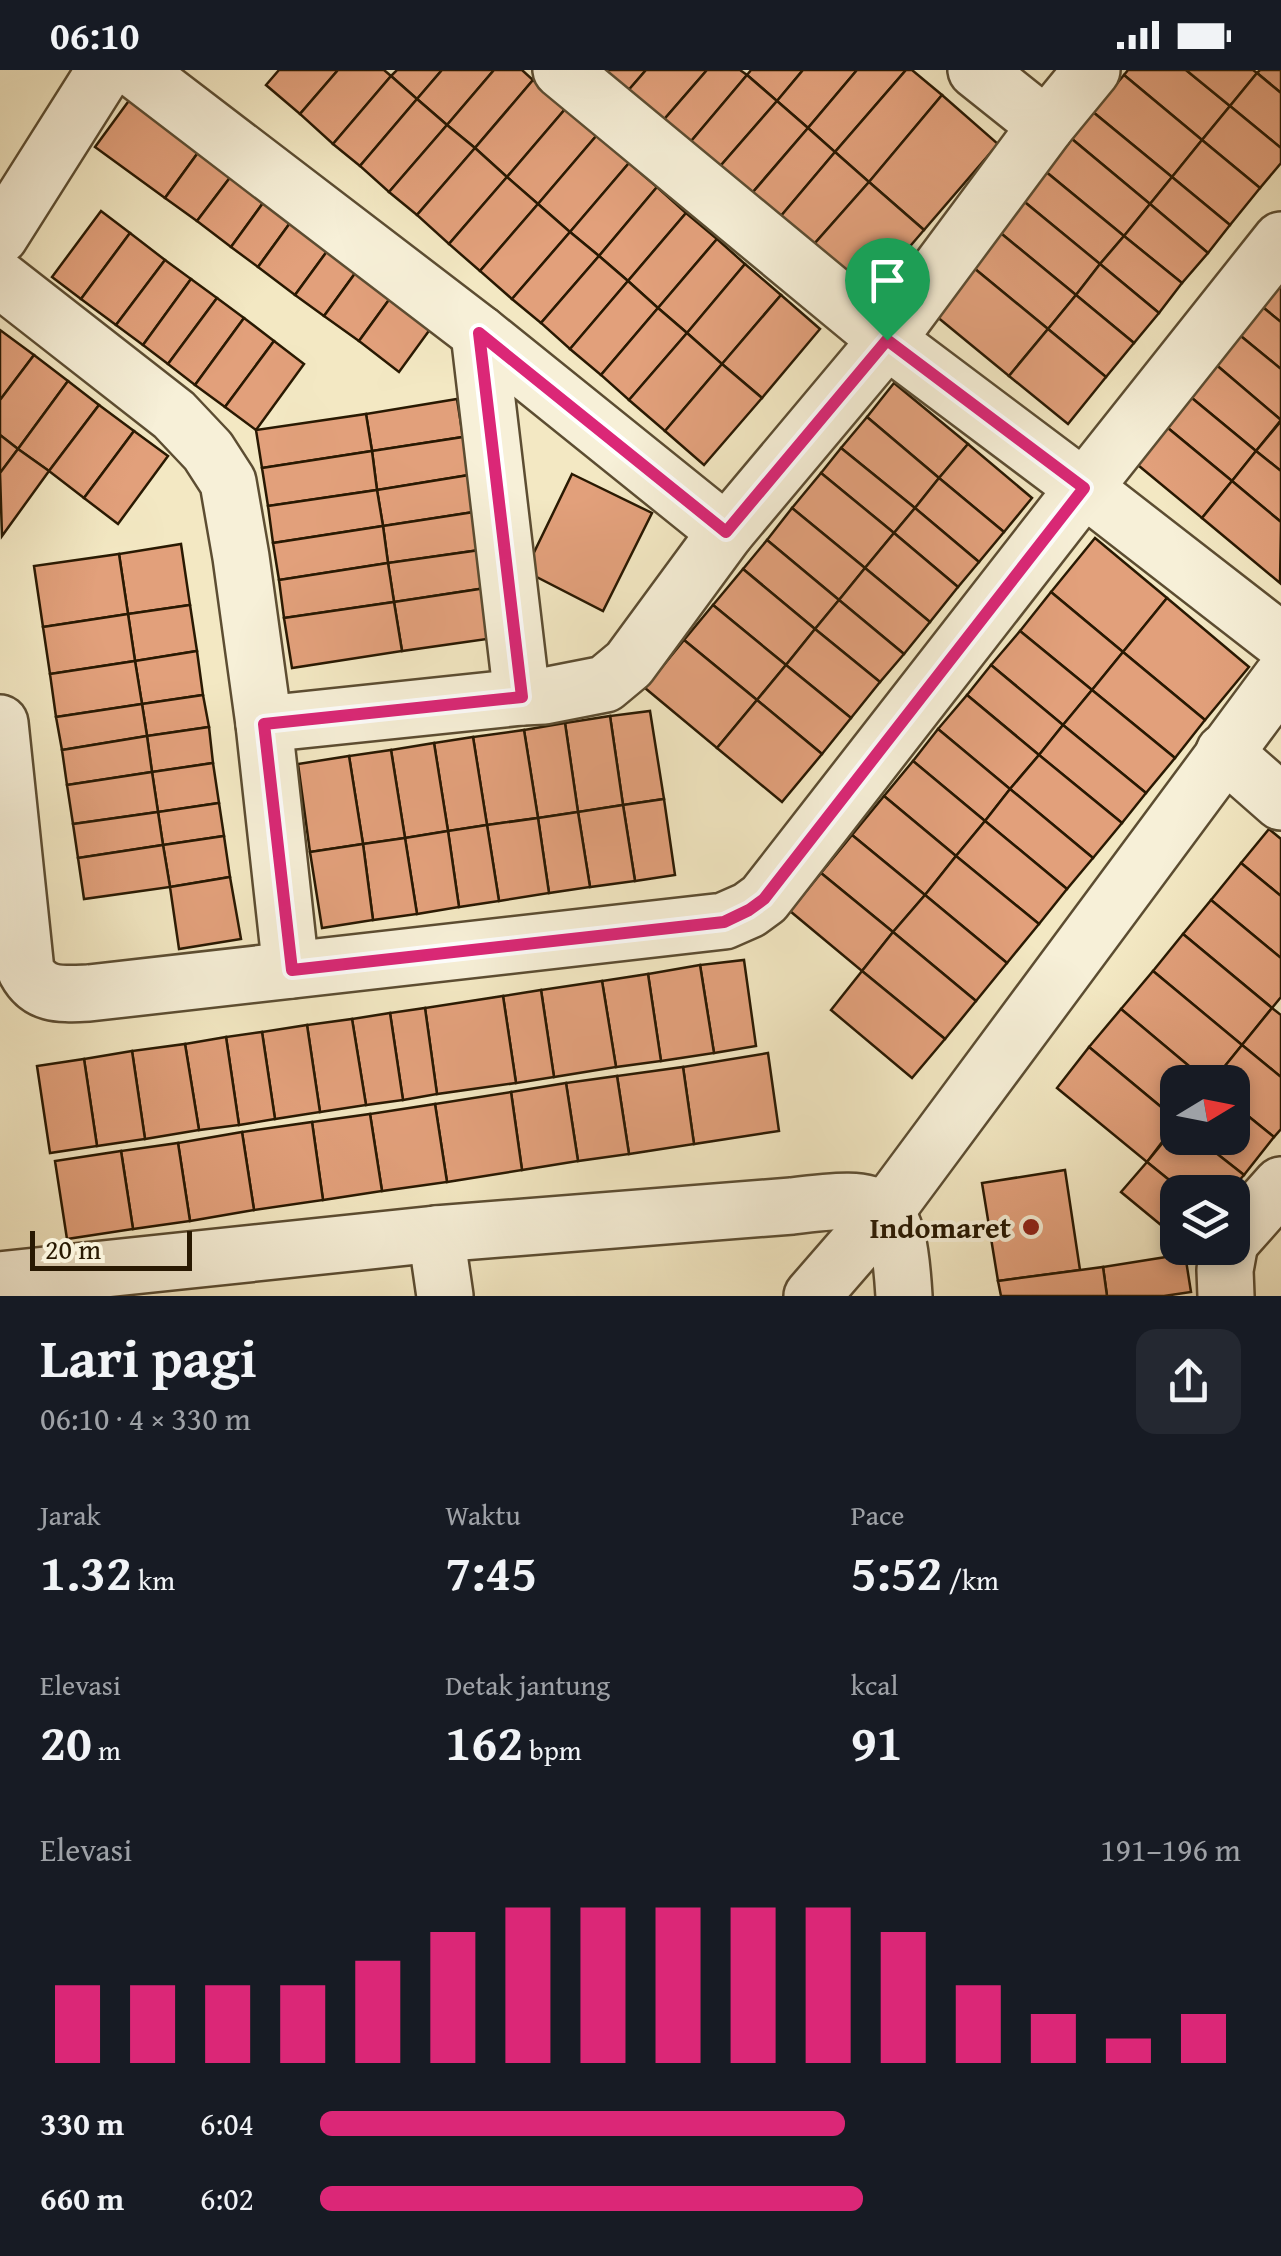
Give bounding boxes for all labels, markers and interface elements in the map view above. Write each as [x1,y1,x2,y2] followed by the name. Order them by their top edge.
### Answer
[50,7,140,63] text: 06:10
[845,238,930,341] pin
[860,253,915,308] icon: arrive
[1160,1065,1250,1155] north arrow
[1160,1065,1250,1265] map controls
[1160,1175,1250,1265] button: layers
[869,1205,1012,1249] place label: Indomaret
[1020,1216,1042,1238] marker: Indomaret
[30,1226,192,1270] scale bar
[45,1228,101,1269] text: 20 m
[40,1317,257,1397] text: Lari pagi
[1136,1329,1241,1434] button: share
[40,1395,251,1442] text: 06:10 · 4 × 330 m
[40,1494,101,1535] text: Jarak
[445,1494,521,1535] text: Waktu
[851,1494,905,1535] text: Pace
[40,1535,132,1608] text: 1.32
[445,1535,537,1608] text: 7:45
[851,1535,943,1608] text: 5:52
[132,1559,175,1600] text: km
[943,1559,999,1600] text: /km
[40,1664,121,1705] text: Elevasi
[445,1664,610,1705] text: Detak jantung
[851,1664,898,1705] text: kcal
[40,1705,92,1778] text: 20
[445,1705,523,1778] text: 162
[851,1705,902,1778] text: 91
[92,1729,121,1770] text: m
[523,1729,582,1770] text: bpm
[40,1826,132,1873] text: Elevasi
[1100,1826,1241,1873] text: 191–196 m
[40,2100,124,2147] text: 330 m
[200,2100,254,2147] text: 6:04
[40,2175,124,2222] text: 660 m
[200,2175,254,2222] text: 6:02

